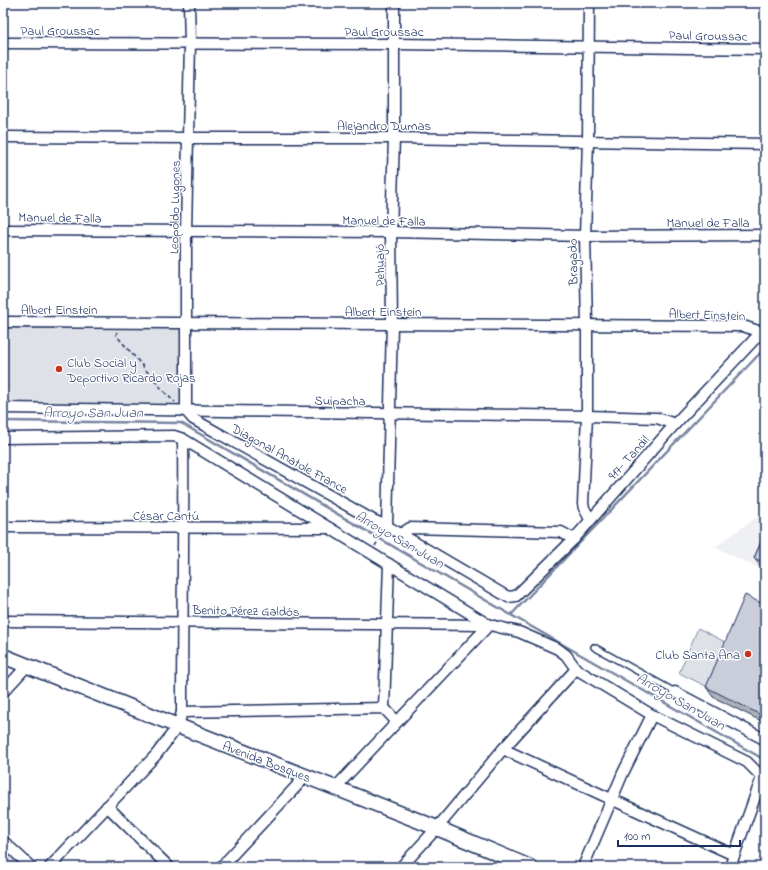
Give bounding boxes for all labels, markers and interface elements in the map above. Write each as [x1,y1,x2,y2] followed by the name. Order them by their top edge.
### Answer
[21,22,100,41] street label: Paul Groussac
[345,23,424,42] street label: Paul Groussac
[668,26,748,47] street label: Paul Groussac
[337,117,431,136] street label: Alejandro Dumas
[165,159,187,254] street label: Leopoldo Lugones
[18,208,102,229] street label: Manuel de Falla
[342,211,426,232] street label: Manuel de Falla
[666,214,750,233] street label: Manuel de Falla
[564,238,584,287] street label: Bragado
[371,243,390,286] street label: Pehuajó
[21,301,97,320] street label: Albert Einstein
[345,303,421,322] street label: Albert Einstein
[668,305,746,326] street label: Albert Einstein
[66,354,196,388] place label: Club Social y Deportivo Ricardo Rojas
[54,364,64,374] marker: Club Social y Deportivo Ricardo Rojas
[314,392,366,411] street label: Suipacha
[43,403,144,424] water label: Arroyo San Juan
[226,419,351,500] street label: Diagonal Anatole France
[604,431,654,485] street label: 917- Tandil
[351,506,449,575] water label: Arroyo San Juan
[133,507,199,526] street label: César Cantú
[191,601,300,622] street label: Benito Pérez Galdós
[655,646,740,665] place label: Club Santa Ana
[743,649,753,659] marker: Club Santa Ana
[632,668,730,737] water label: Arroyo San Juan
[220,737,314,788] street label: Avenida Bosques
[618,822,740,848] scale bar
[624,828,651,846] text: 100 m

